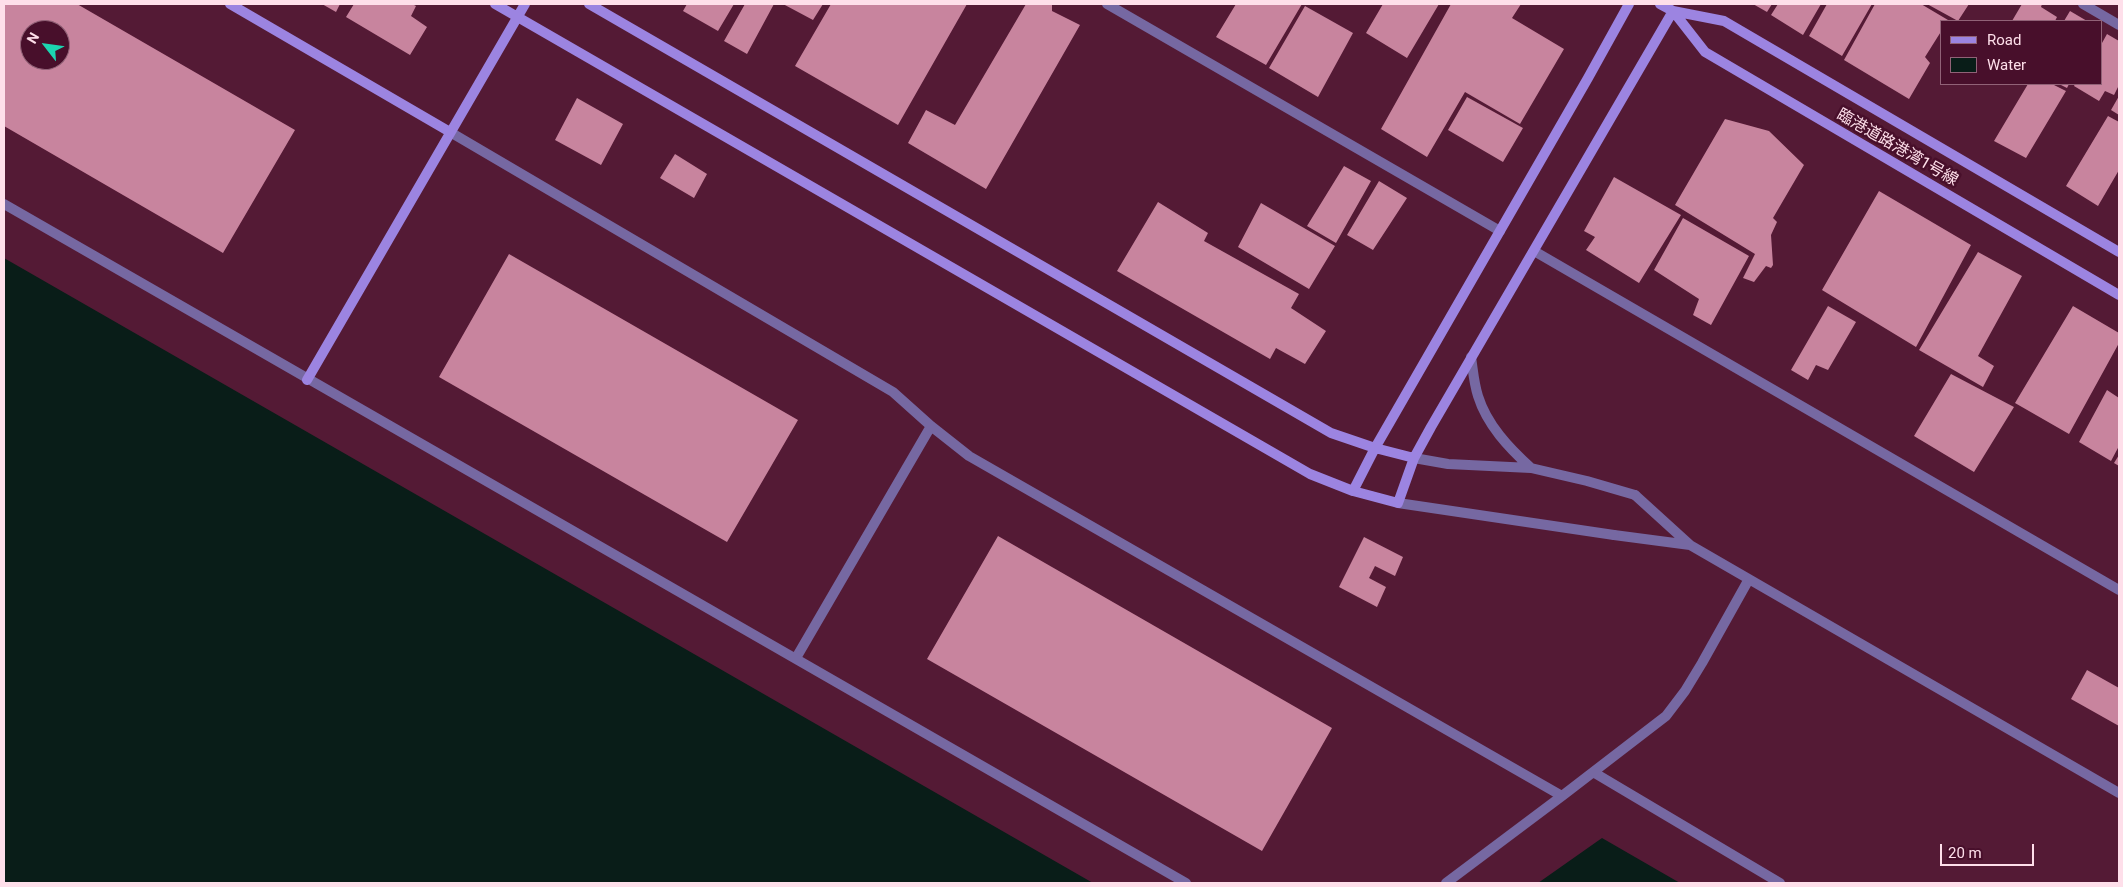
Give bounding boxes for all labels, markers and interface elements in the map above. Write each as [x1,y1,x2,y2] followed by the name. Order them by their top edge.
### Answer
[20,20,70,70] north arrow
[1940,20,2103,85] legend
[23,30,42,46] text: N
[1987,31,2021,49] text: Road
[1987,56,2026,74] text: Water
[1833,105,1961,191] street label: 臨港道路港湾1号線
[1943,834,2037,866] scale bar
[1948,844,1982,862] text: 20 m

